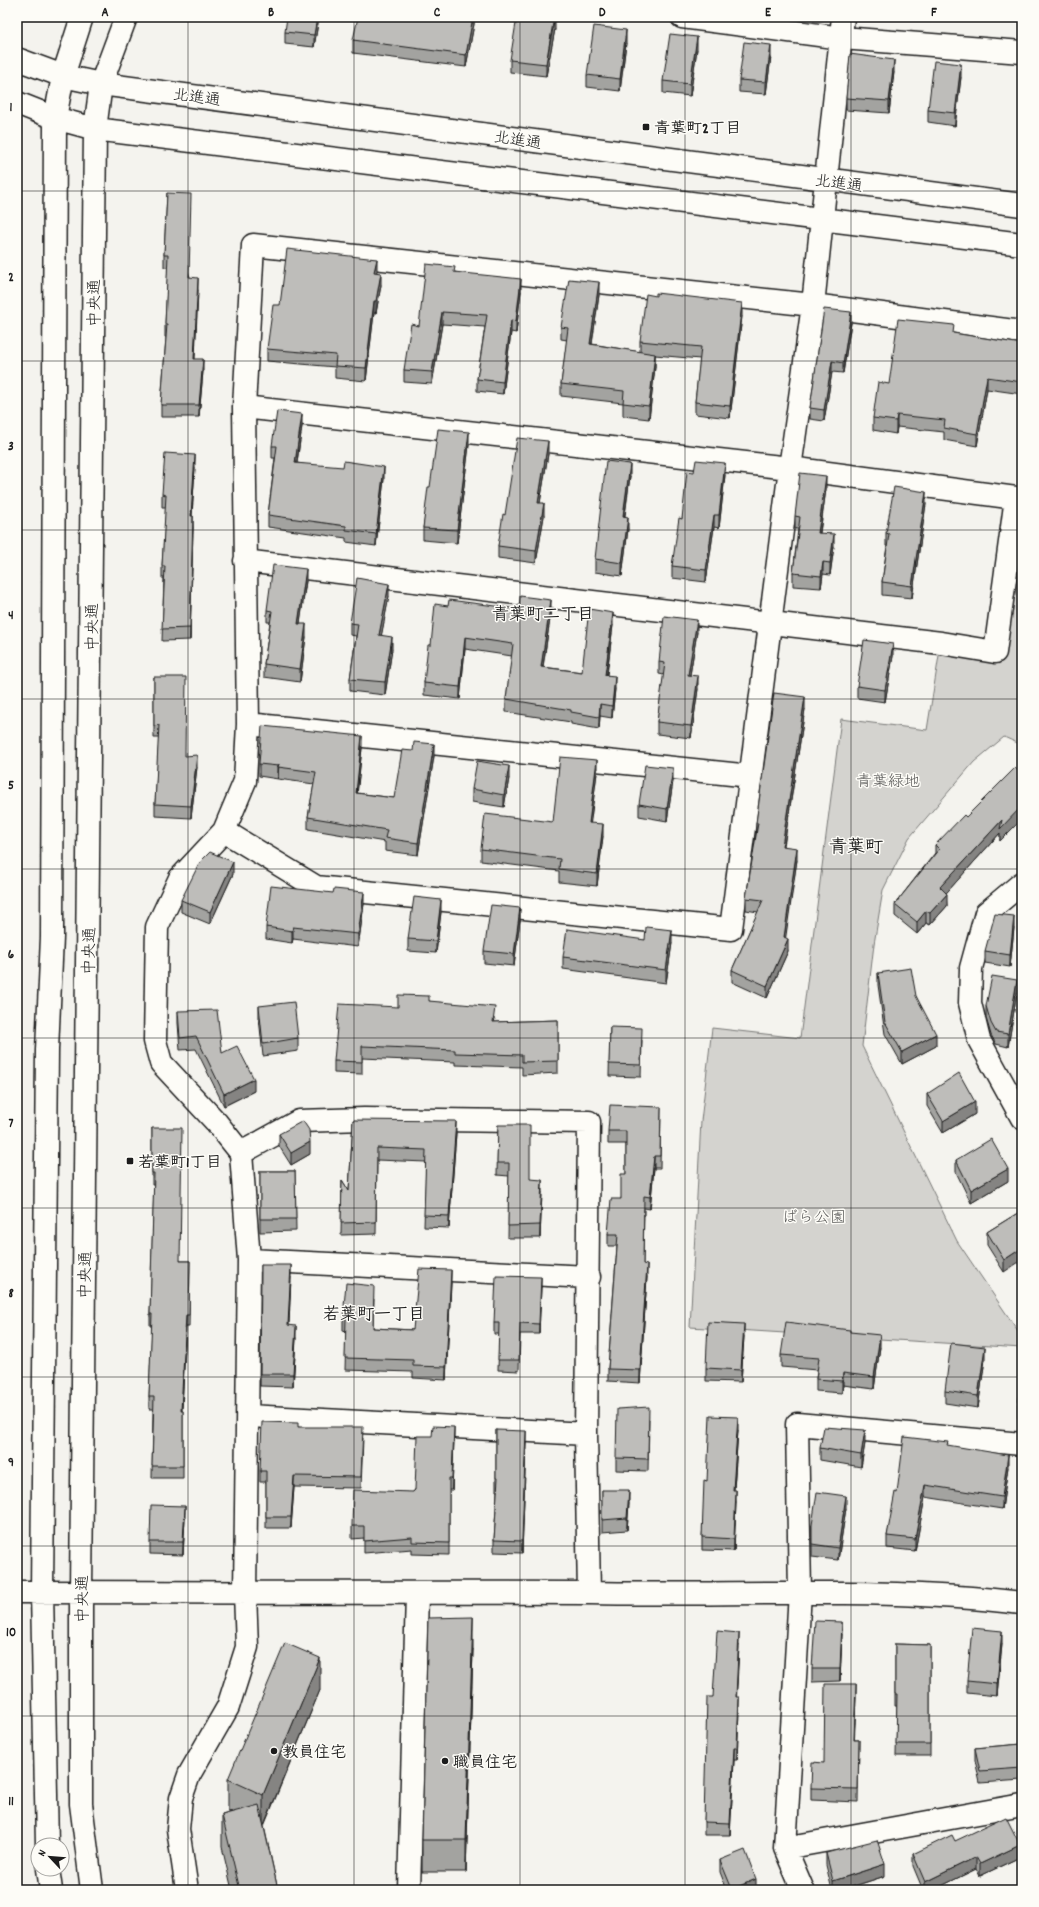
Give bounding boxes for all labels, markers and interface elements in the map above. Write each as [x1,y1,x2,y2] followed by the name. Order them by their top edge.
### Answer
[101,4,109,23] text: A
[268,4,274,23] text: B
[434,4,441,23] text: C
[599,4,606,23] text: D
[765,4,772,23] text: E
[931,4,937,23] text: F
[171,84,222,113] street label: 北進通
[10,99,13,118] text: 1
[654,118,741,141] place label: 青葉町2丁目
[641,122,651,132] marker: 青葉町2丁目
[492,127,543,156] street label: 北進通
[813,170,864,199] street label: 北進通
[8,269,14,288] text: 2
[84,279,107,327] street label: 中央通
[8,438,14,457] text: 3
[82,603,105,651] street label: 中央通
[492,604,594,628] district label: 青葉町二丁目
[8,607,14,626] text: 4
[856,771,920,794] park label: 青葉緑地
[8,777,14,796] text: 5
[829,836,883,861] district label: 青葉町
[79,927,102,975] street label: 中央通
[8,946,15,965] text: 6
[9,1115,14,1134] text: 7
[138,1152,222,1175] place label: 若葉町1丁目
[125,1156,135,1166] marker: 若葉町1丁目
[782,1207,846,1230] park label: ばら公園
[75,1251,98,1299] street label: 中央通
[8,1285,14,1304] text: 8
[323,1304,425,1328] district label: 若葉町一丁目
[8,1454,14,1473] text: 9
[72,1575,95,1623] street label: 中央通
[6,1624,16,1643] text: 10
[282,1742,346,1765] place label: 教員住宅
[269,1746,279,1756] marker: 教員住宅
[453,1752,517,1775] place label: 職員住宅
[440,1756,450,1766] marker: 職員住宅
[8,1793,14,1812] text: 11
[30,1837,70,1877] north arrow
[34,1847,51,1859] text: N

